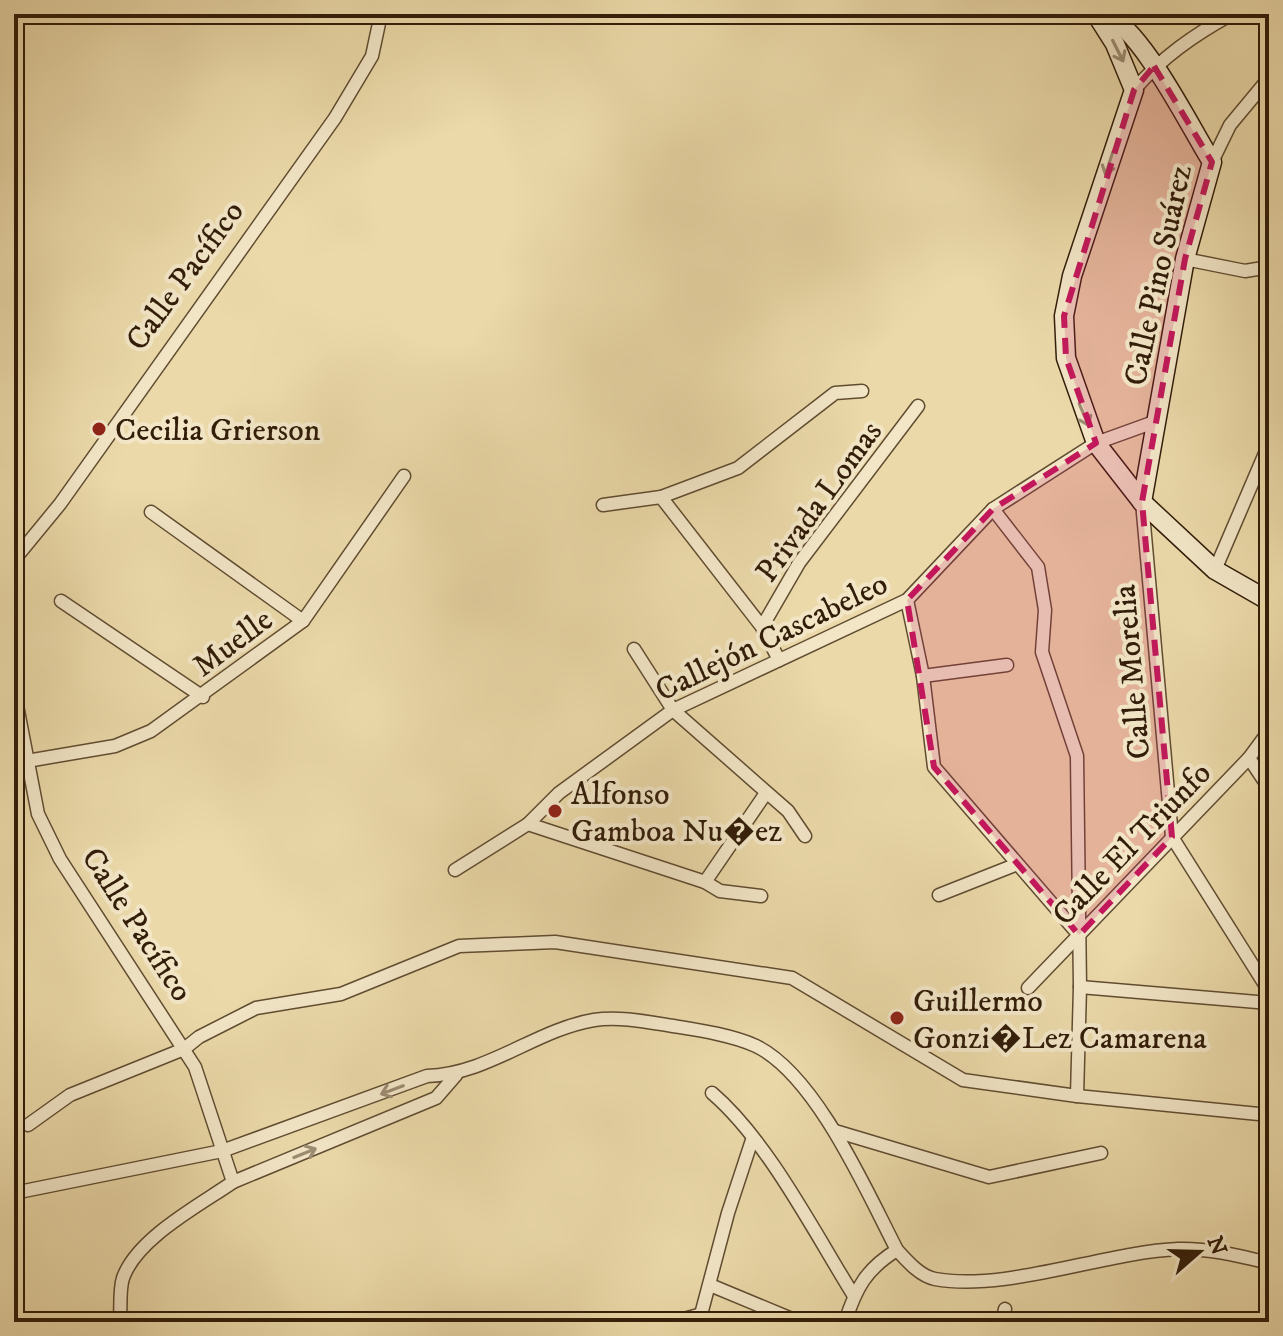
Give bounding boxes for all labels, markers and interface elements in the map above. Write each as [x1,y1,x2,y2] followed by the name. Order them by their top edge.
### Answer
[1110,38,1126,62] one-way arrow
[1101,152,1116,177] one-way arrow
[1116,161,1202,390] street label: Calle Pino Suárez
[118,193,253,359] street label: Calle Pacífico
[1078,402,1093,427] one-way arrow
[115,411,321,451] place label: Cecilia Grierson
[748,414,892,591] street label: Privada Lomas
[90,420,108,438] marker: Cecilia Grierson
[649,564,895,711] street label: Callejón Cascabeleo
[1105,583,1161,761] street label: Calle Morelia
[185,601,281,687] street label: Muelle
[1044,754,1220,935] street label: Calle El Triunfo
[571,775,782,852] place label: Alfonso Gamboa Nu�ez
[546,802,564,820] marker: Alfonso Gamboa Nu�ez
[72,841,201,1010] street label: Calle Pacífico
[913,982,1207,1059] place label: Guillermo Gonzi�Lez Camarena
[888,1009,906,1027] marker: Guillermo Gonzi�Lez Camarena
[380,1084,405,1098] one-way arrow
[292,1145,317,1159] one-way arrow
[1159,1212,1239,1292] north arrow
[1201,1233,1232,1259] text: N

